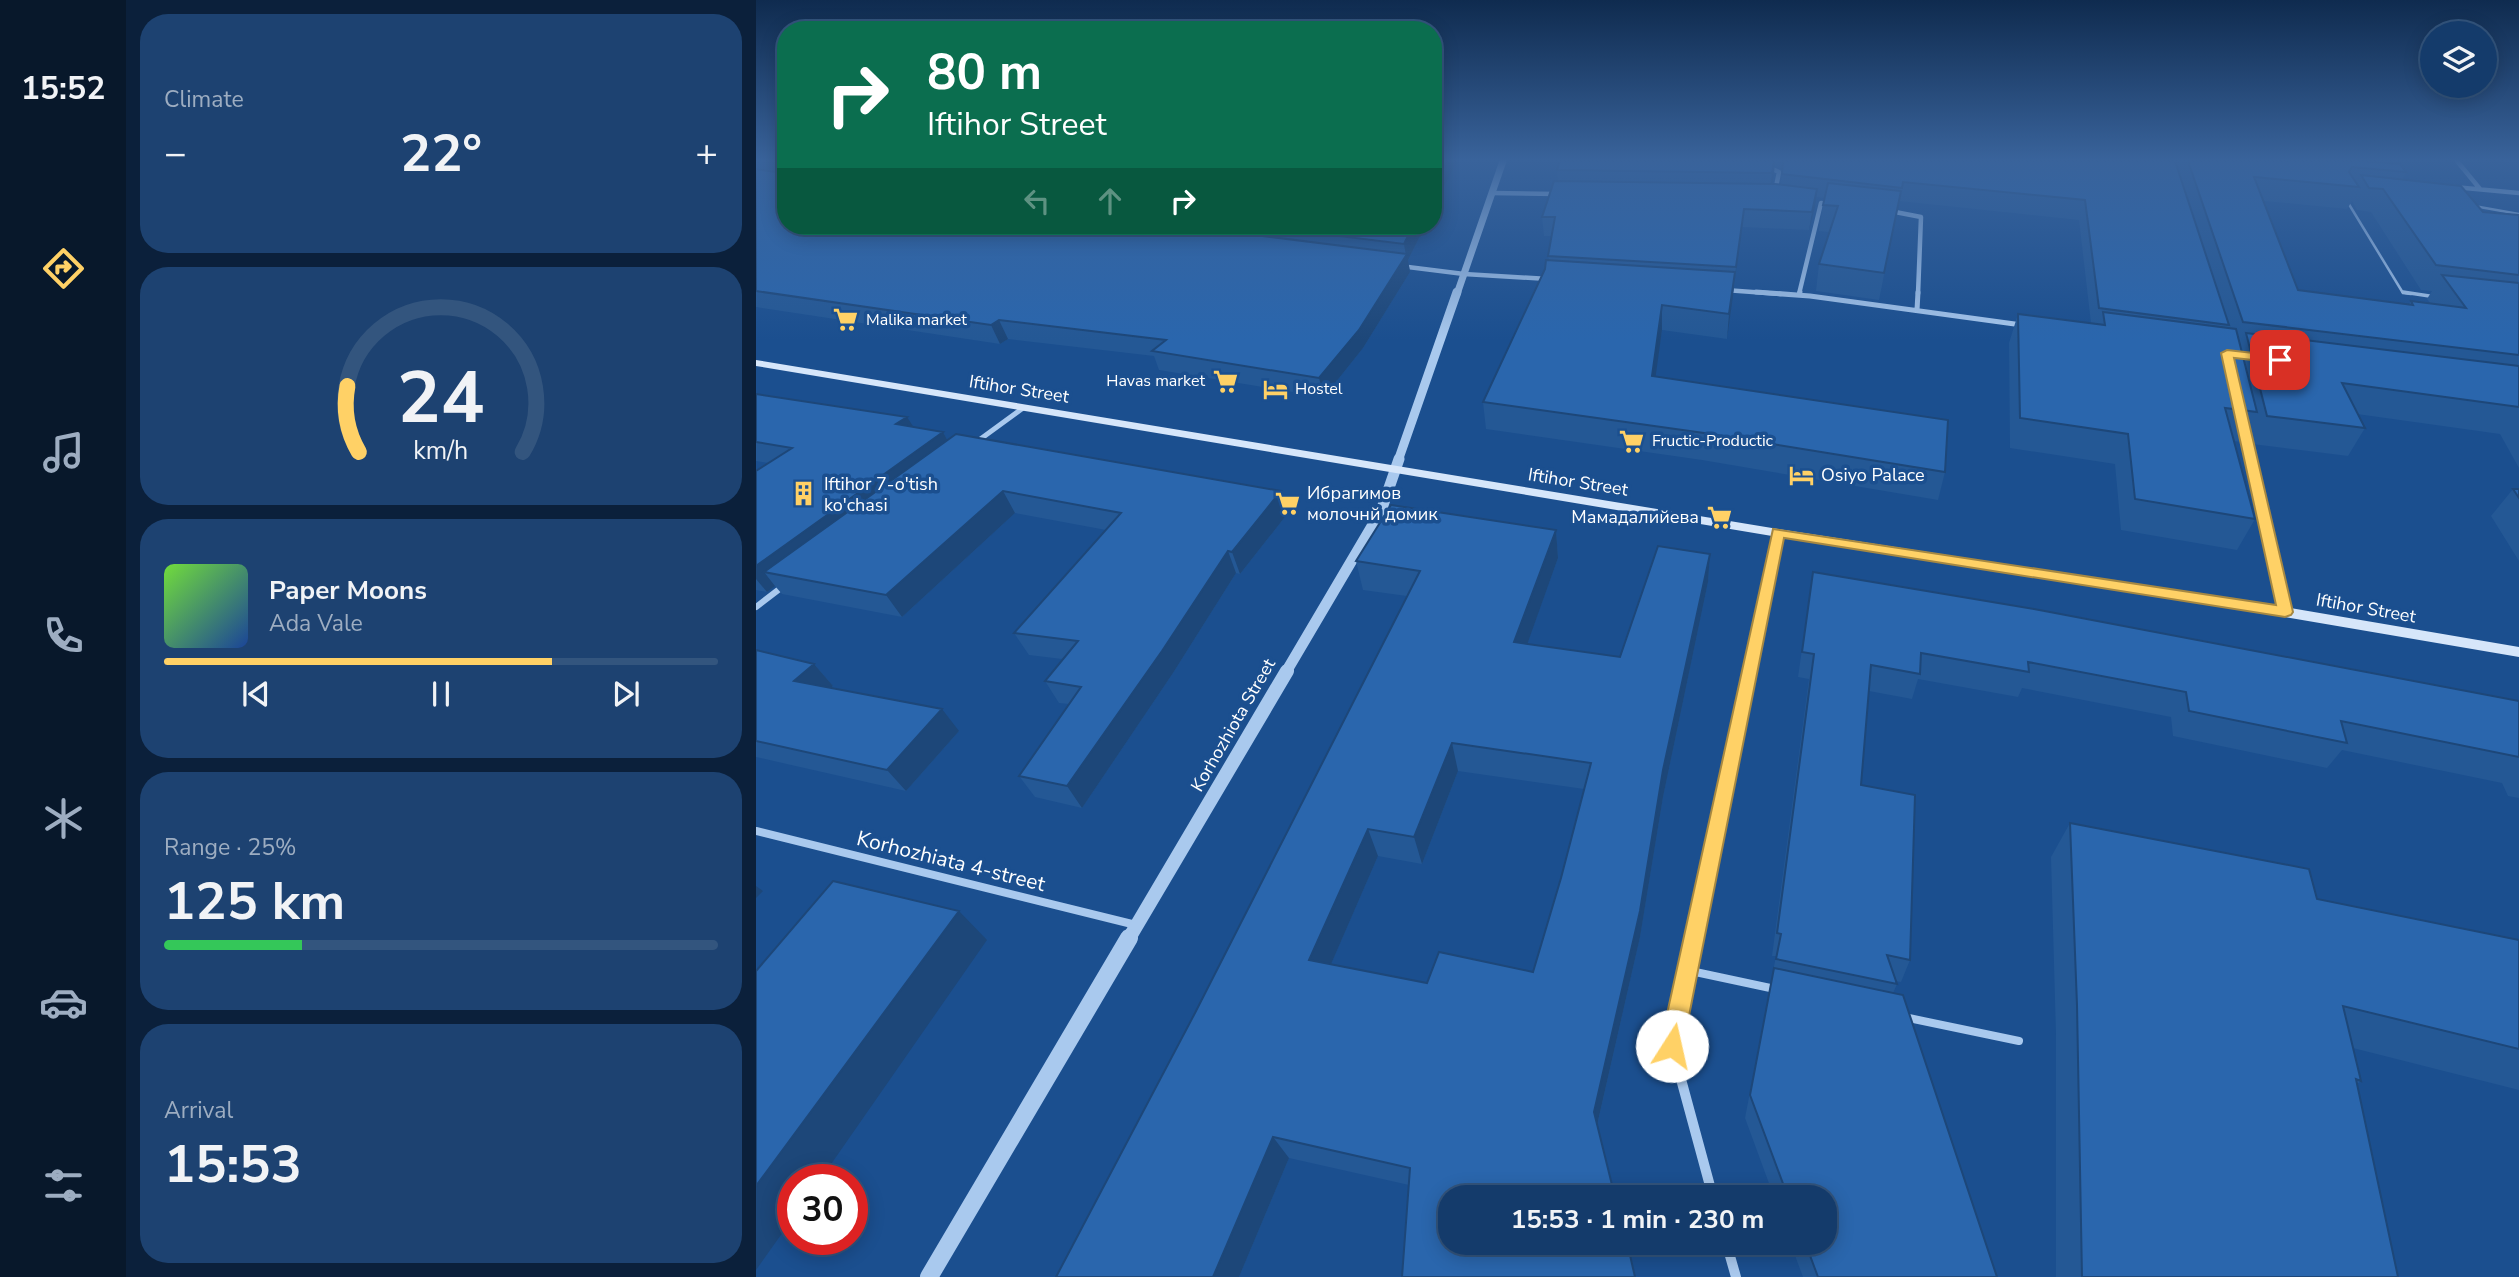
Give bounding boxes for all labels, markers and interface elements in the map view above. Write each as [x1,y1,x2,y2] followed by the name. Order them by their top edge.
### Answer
[2420,21,2497,98] map controls
[2420,21,2497,98] button: layers
[927,39,1042,106] text: 80 m
[812,49,903,140] icon: right
[21,67,105,110] text: 15:52
[164,84,244,115] text: Climate
[927,103,1107,146] text: Iftihor Street
[400,118,482,189] text: 22°
[164,128,187,179] text: −
[695,128,718,179] text: +
[1018,182,1056,220] icon: left
[1091,182,1129,220] icon: ahead
[1164,182,1202,220] icon: right
[39,244,88,293] icon: directions
[832,306,860,334] supermarket icon: Malika market
[866,309,967,331] place label: Malika market
[2250,330,2310,390] pin
[2261,341,2299,379] icon: arrive
[397,348,485,448] text: 24
[1211,367,1239,395] supermarket icon: Havas market
[967,369,1071,409] street label: Iftihor Street
[1106,370,1205,392] place label: Havas market
[1261,375,1289,403] hotel icon: Hostel
[1295,378,1343,400] place label: Hostel
[1618,427,1646,455] supermarket icon: Fructic-Productic
[39,428,88,477] icon: music
[1652,430,1774,452] place label: Fructic-Productic
[413,434,469,468] text: km/h
[1787,461,1815,489] hotel icon: Osiyo Palace
[1526,462,1630,502] street label: Iftihor Street
[1821,463,1925,487] place label: Osiyo Palace
[824,472,938,517] place label: Iftihor 7-o'tish ko'chasi
[790,480,818,508] building icon: Iftihor 7-o'tish ko'chasi
[1307,481,1438,526] place label: Ибрагимов молочнй домик
[1273,489,1301,517] supermarket icon: Ибрагимов молочнй домик
[1705,503,1733,531] supermarket icon: Мамадалийева
[1571,505,1699,529] place label: Мамадалийева
[269,573,427,608] text: Paper Moons
[2314,587,2419,629] street label: Iftihor Street
[269,608,363,639] text: Ada Vale
[39,611,88,660] icon: phone
[1185,654,1281,796] street label: Korhozhiota Street
[237,675,275,713] icon: previous
[422,675,460,713] icon: pause
[607,675,645,713] icon: next
[39,794,88,843] icon: climate
[854,824,1049,898] street label: Korhozhiаta 4-street
[164,832,296,863] text: Range · 25%
[164,866,345,937] text: 125 km
[39,978,88,1027] icon: car
[1635,1009,1709,1083] position arrow
[164,1095,233,1126] text: Arrival
[164,1129,302,1200] text: 15:53
[39,1161,88,1210] icon: filters
[777,1164,868,1255] speed limit sign: 30
[1511,1202,1764,1237] text: 15:53 · 1 min · 230 m

